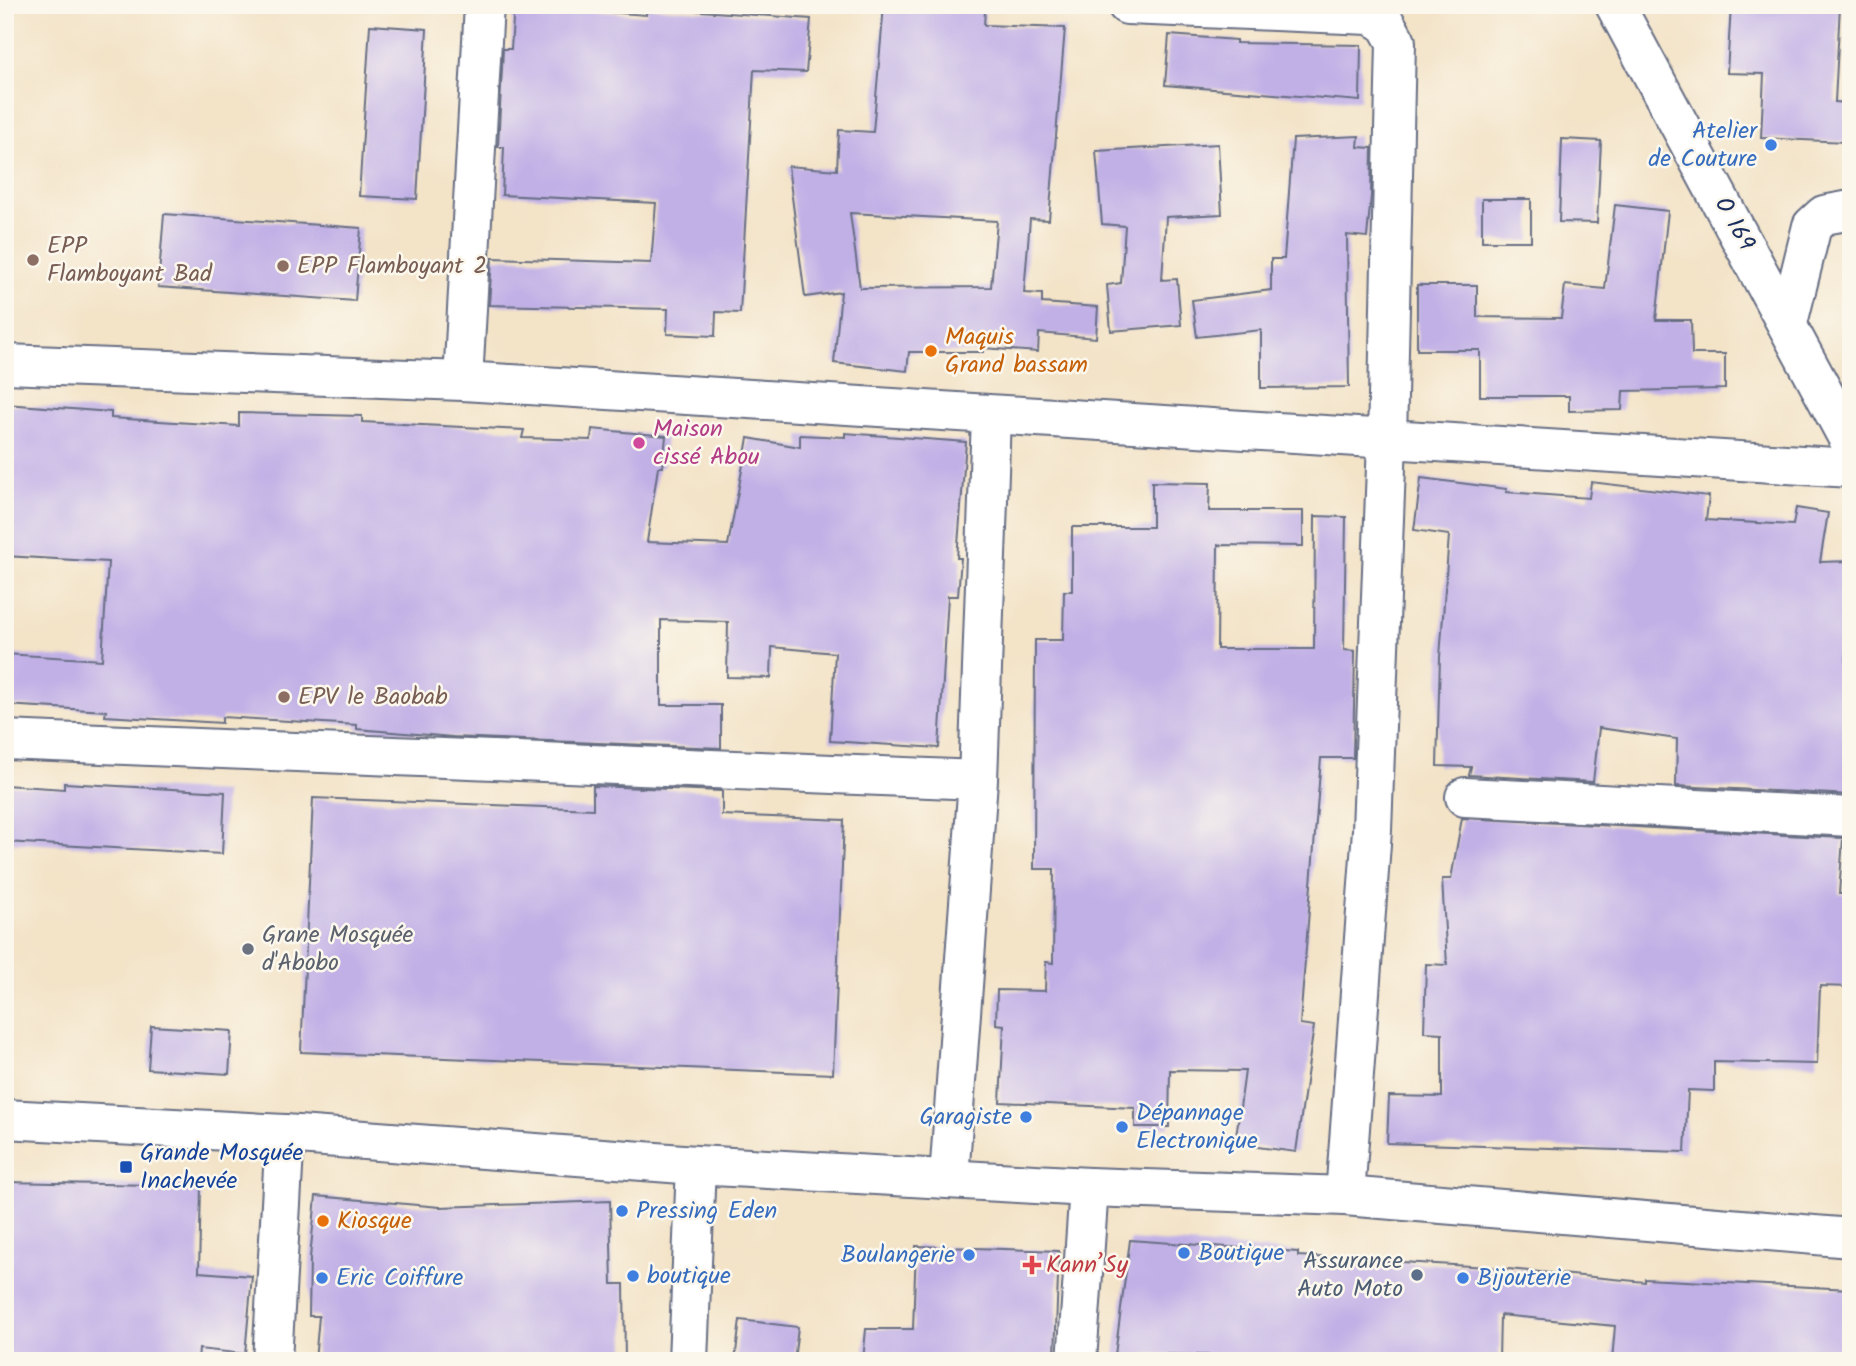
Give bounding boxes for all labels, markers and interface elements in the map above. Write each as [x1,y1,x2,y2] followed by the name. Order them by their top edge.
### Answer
[1648,112,1759,179] place label: Atelier de Couture
[1763,137,1779,153] marker: Atelier de Couture
[1703,190,1765,259] street label: O 169
[47,227,213,294] place label: EPP Flamboyant Bad
[297,247,487,286] place label: EPP Flamboyant 2
[25,252,41,268] marker: EPP Flamboyant Bad
[275,258,291,274] marker: EPP Flamboyant 2
[945,318,1088,385] place label: Maquis Grand bassam
[923,343,939,359] marker: Maquis Grand bassam
[653,410,760,477] place label: Maison cissé Abou
[631,435,647,451] marker: Maison cissé Abou
[298,678,448,717] place label: EPV le Baobab
[276,689,292,705] marker: EPV le Baobab
[262,916,414,983] place label: Grane Mosquée d'Abobo
[240,941,256,957] marker: Grane Mosquée d'Abobo
[1136,1094,1258,1161] place label: Dépannage Electronique
[919,1098,1012,1137] place label: Garagiste
[1018,1109,1034,1125] marker: Garagiste
[1114,1119,1130,1135] marker: Dépannage Electronique
[140,1134,304,1201] place label: Grande Mosquée Inachevée
[118,1159,134,1175] marker: Grande Mosquée Inachevée
[636,1192,777,1231] place label: Pressing Eden
[337,1202,412,1241] place label: Kiosque
[614,1203,630,1219] marker: Pressing Eden
[315,1213,331,1229] marker: Kiosque
[1198,1234,1285,1273] place label: Boutique
[841,1236,955,1275] place label: Boulangerie
[1297,1242,1403,1309] place label: Assurance Auto Moto
[1176,1245,1192,1261] marker: Boutique
[1046,1246,1129,1285] place label: Kann’Sy
[961,1247,977,1263] marker: Boulangerie
[647,1257,731,1296] place label: boutique
[1024,1257,1040,1273] marker: Kann’Sy
[336,1259,463,1298] place label: Eric Coiffure
[1477,1259,1571,1298] place label: Bijouterie
[1409,1267,1425,1283] marker: Assurance Auto Moto
[625,1268,641,1284] marker: boutique
[314,1270,330,1286] marker: Eric Coiffure
[1455,1270,1471,1286] marker: Bijouterie

